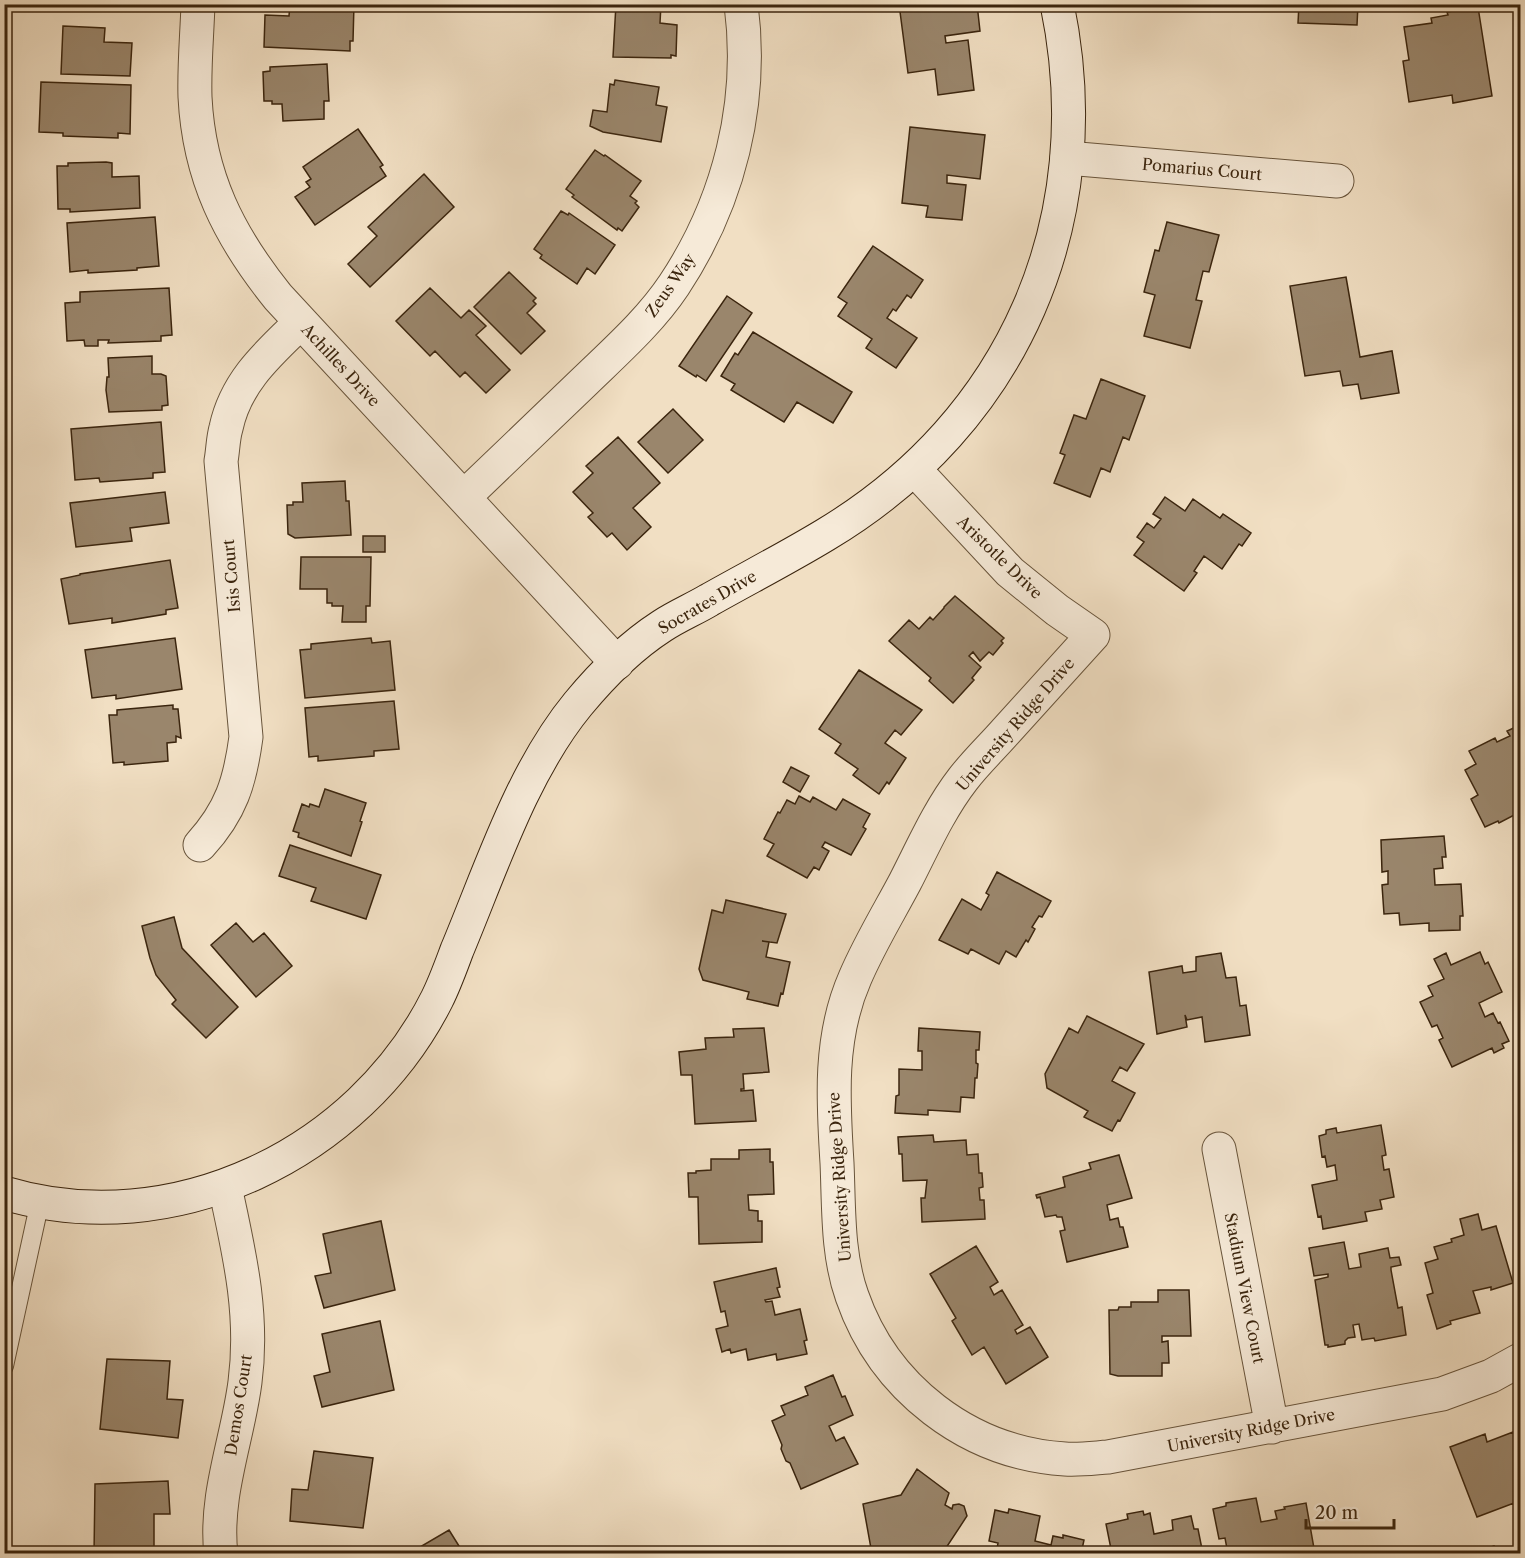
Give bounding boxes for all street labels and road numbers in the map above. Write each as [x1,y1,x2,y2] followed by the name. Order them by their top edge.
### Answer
[1141,154,1263,184] street label: Pomarius Court
[641,248,700,321] street label: Zeus Way
[297,319,385,411] street label: Achilles Drive
[952,511,1047,603] street label: Aristotle Drive
[218,538,244,613] street label: Isis Court
[654,566,760,638] street label: Socrates Drive
[952,653,1078,795] street label: University Ridge Drive
[823,1091,855,1263] street label: University Ridge Drive
[1221,1211,1269,1365] street label: Stadium View Court
[220,1353,256,1457] street label: Demos Court
[1166,1404,1336,1456] street label: University Ridge Drive

